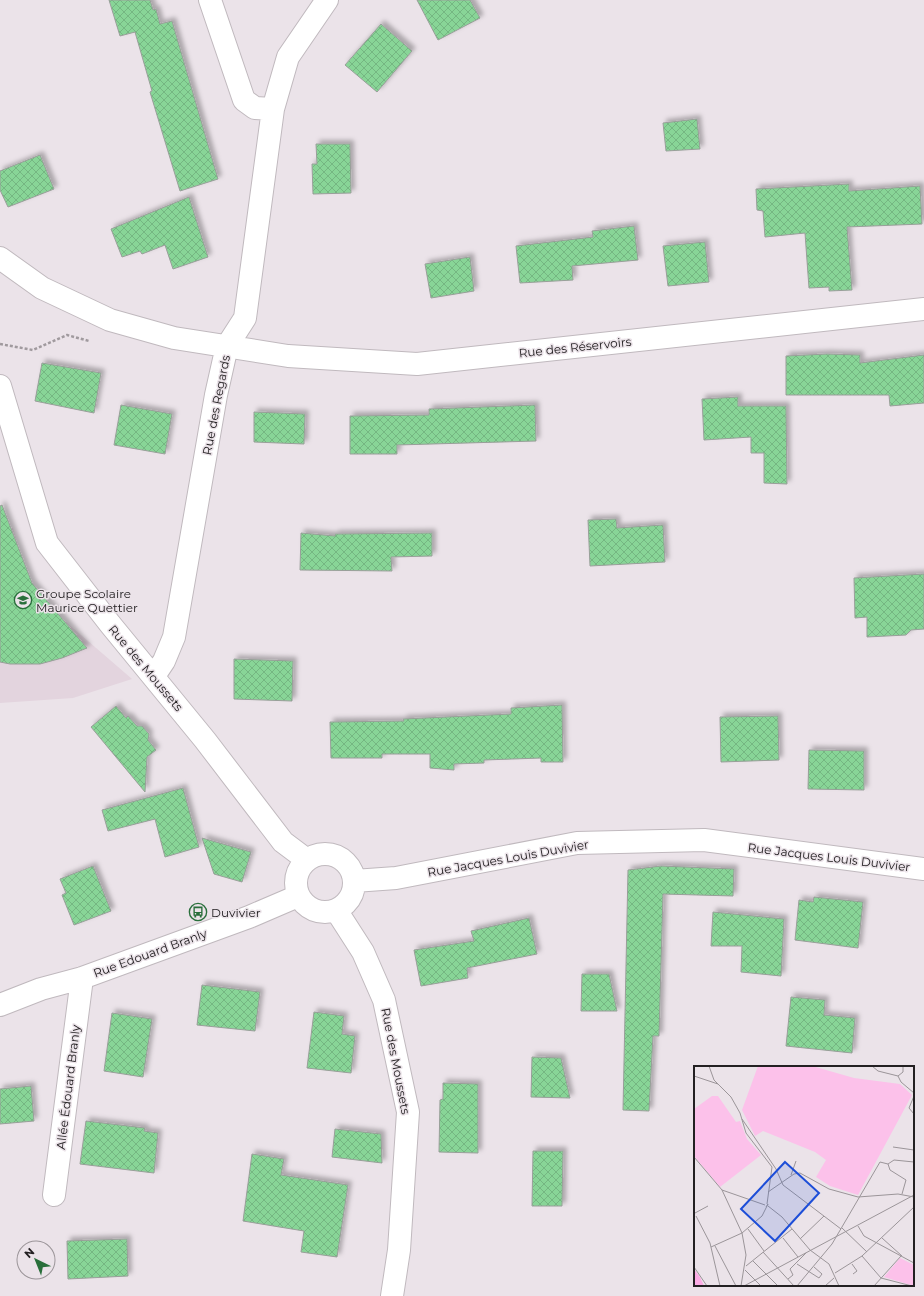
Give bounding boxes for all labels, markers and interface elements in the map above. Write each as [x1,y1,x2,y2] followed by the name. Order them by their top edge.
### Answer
[518,334,632,360] street label: Rue des Réservoirs
[199,354,233,456] street label: Rue des Regards
[36,586,138,615] place label: Groupe Scolaire Maurice Quettier
[13,590,33,610] school or university icon: Groupe Scolaire Maurice Quettier
[105,622,187,714] street label: Rue des Moussets
[426,836,590,880] street label: Rue Jacques Louis Duvivier
[747,840,911,874] street label: Rue Jacques Louis Duvivier
[188,902,208,922] bus stop icon: Duvivier
[211,905,261,920] place label: Duvivier
[91,925,209,981] street label: Rue Edouard Branly
[378,1006,414,1116] street label: Rue des Moussets
[53,1023,83,1150] street label: Allée Édouard Branly
[694,1066,914,1286] inset map
[16,1240,56,1280] north arrow
[21,1245,37,1261] text: N

